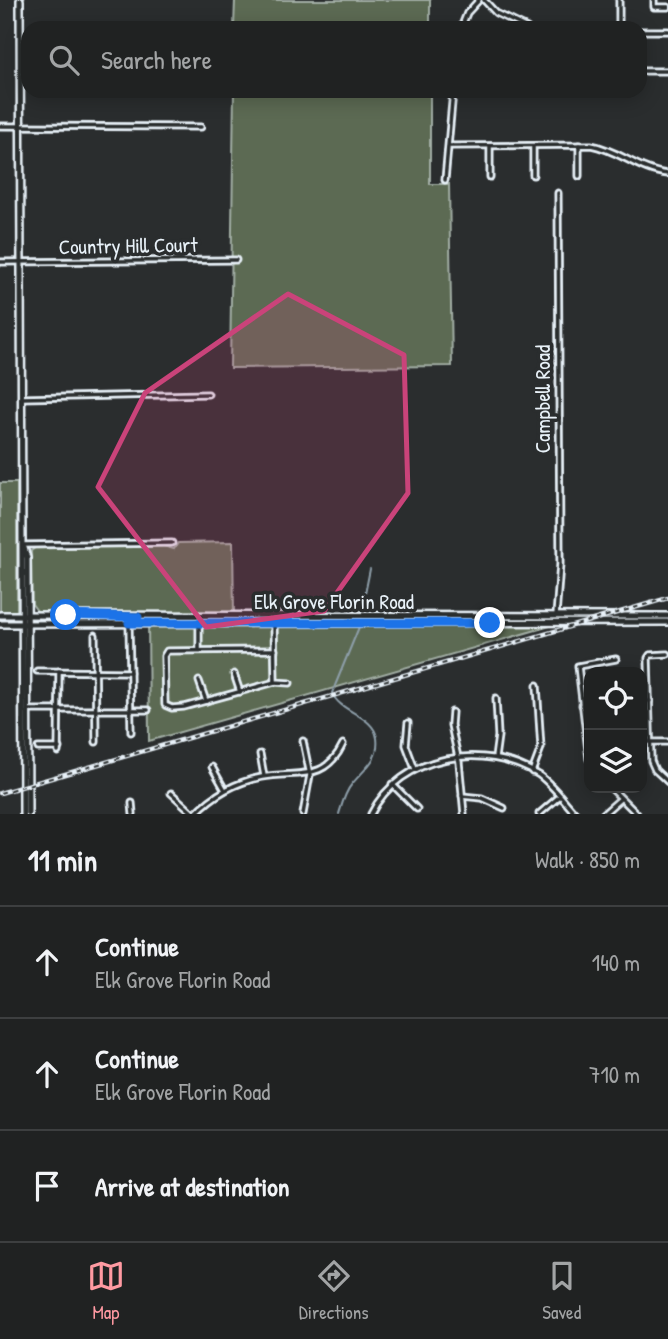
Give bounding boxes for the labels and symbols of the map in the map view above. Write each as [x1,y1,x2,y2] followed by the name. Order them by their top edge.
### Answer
[58,230,198,261] street label: Country Hill Court
[528,345,557,453] street label: Campbell Road
[254,587,414,616] street label: Elk Grove Florin Road
[50,599,81,630] route start
[474,607,505,638] route end

